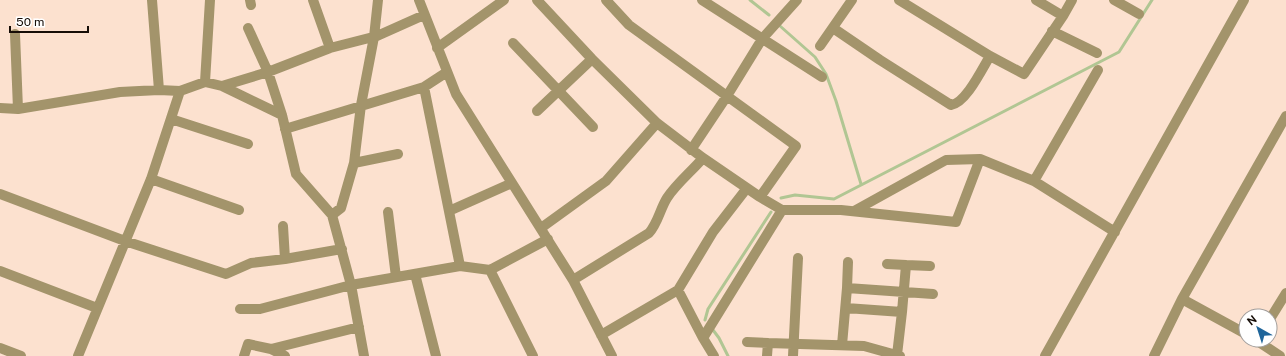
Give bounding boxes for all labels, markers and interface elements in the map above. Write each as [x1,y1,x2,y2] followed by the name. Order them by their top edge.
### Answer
[10,8,88,34] scale bar
[16,15,44,29] text: 50 m
[1238,308,1278,348] north arrow
[1245,313,1259,328] text: N

